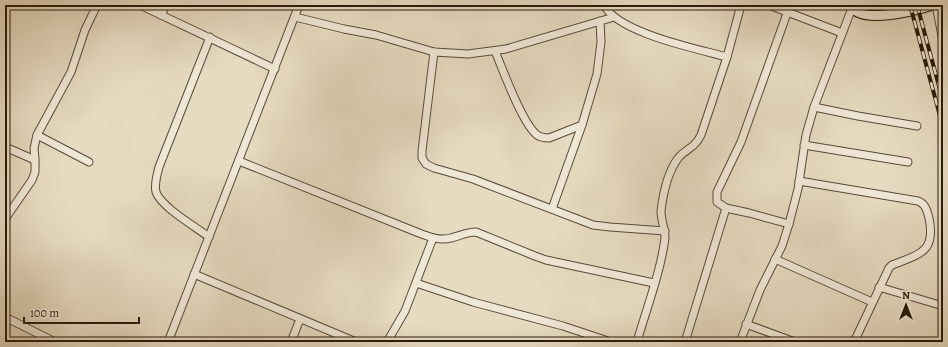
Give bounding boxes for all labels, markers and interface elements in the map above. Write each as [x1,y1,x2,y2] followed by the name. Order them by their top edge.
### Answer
[886,285,926,325] north arrow
[902,288,910,303] text: N
[24,299,139,325] scale bar
[30,305,59,321] text: 100 m

